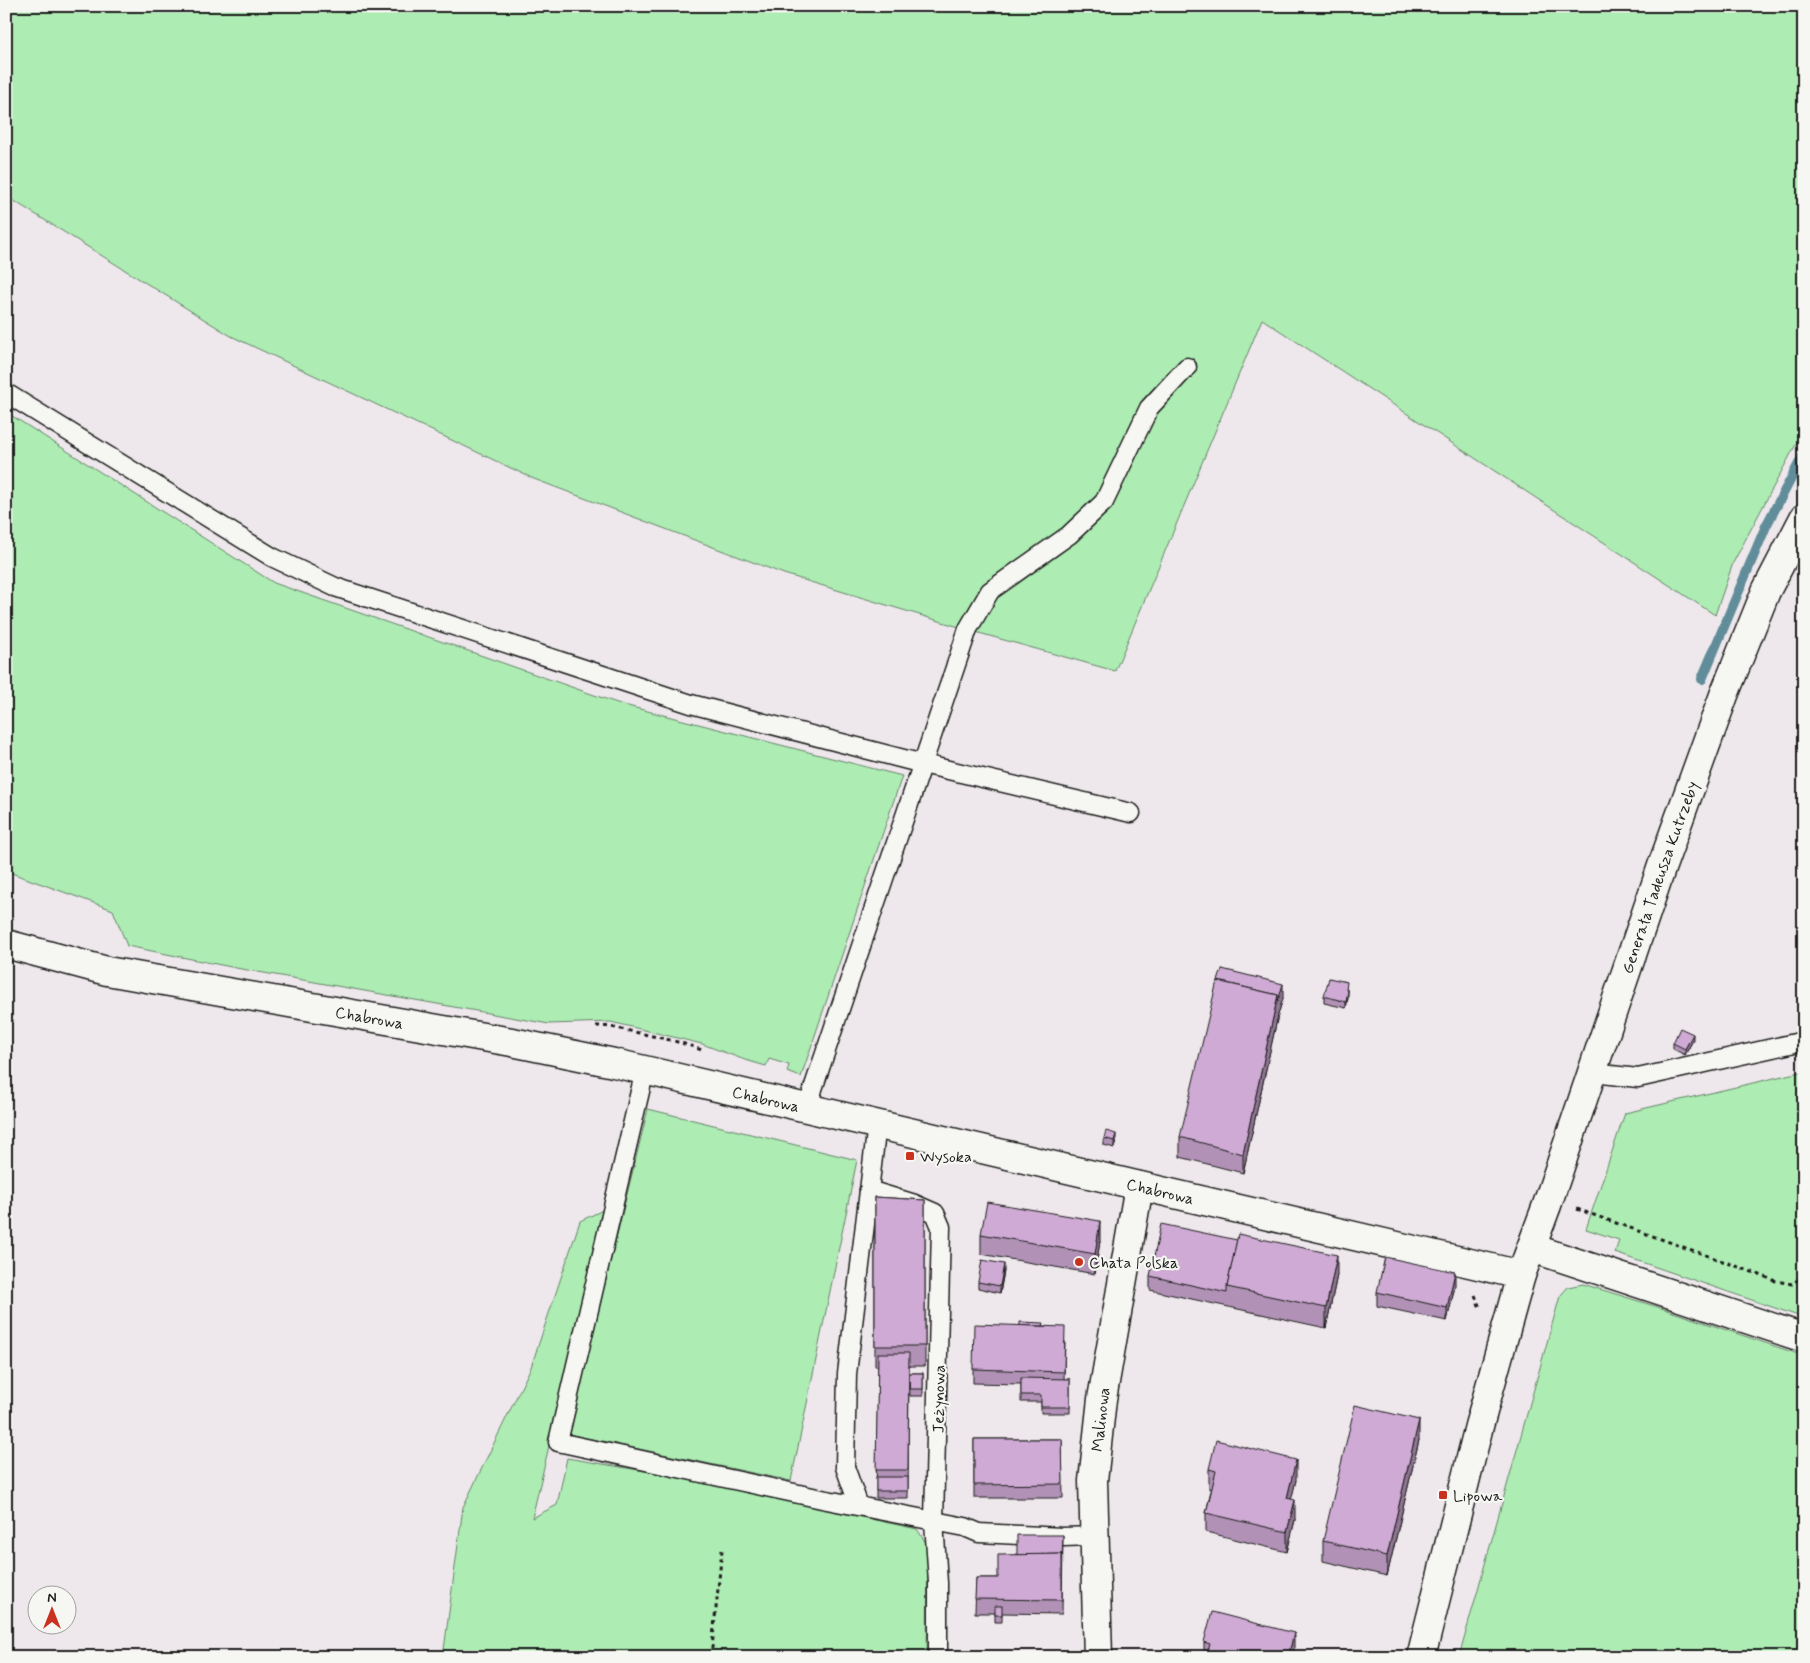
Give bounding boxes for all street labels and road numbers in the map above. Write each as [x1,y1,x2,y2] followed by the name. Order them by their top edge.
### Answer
[1617,779,1704,977] street label: Generała Tadeusza Kutrzeby
[334,1002,405,1035] street label: Chabrowa
[730,1082,802,1118] street label: Chabrowa
[1124,1174,1196,1210] street label: Chabrowa
[928,1364,951,1433] street label: Jeżynowa
[1087,1386,1116,1453] street label: Malinowa

